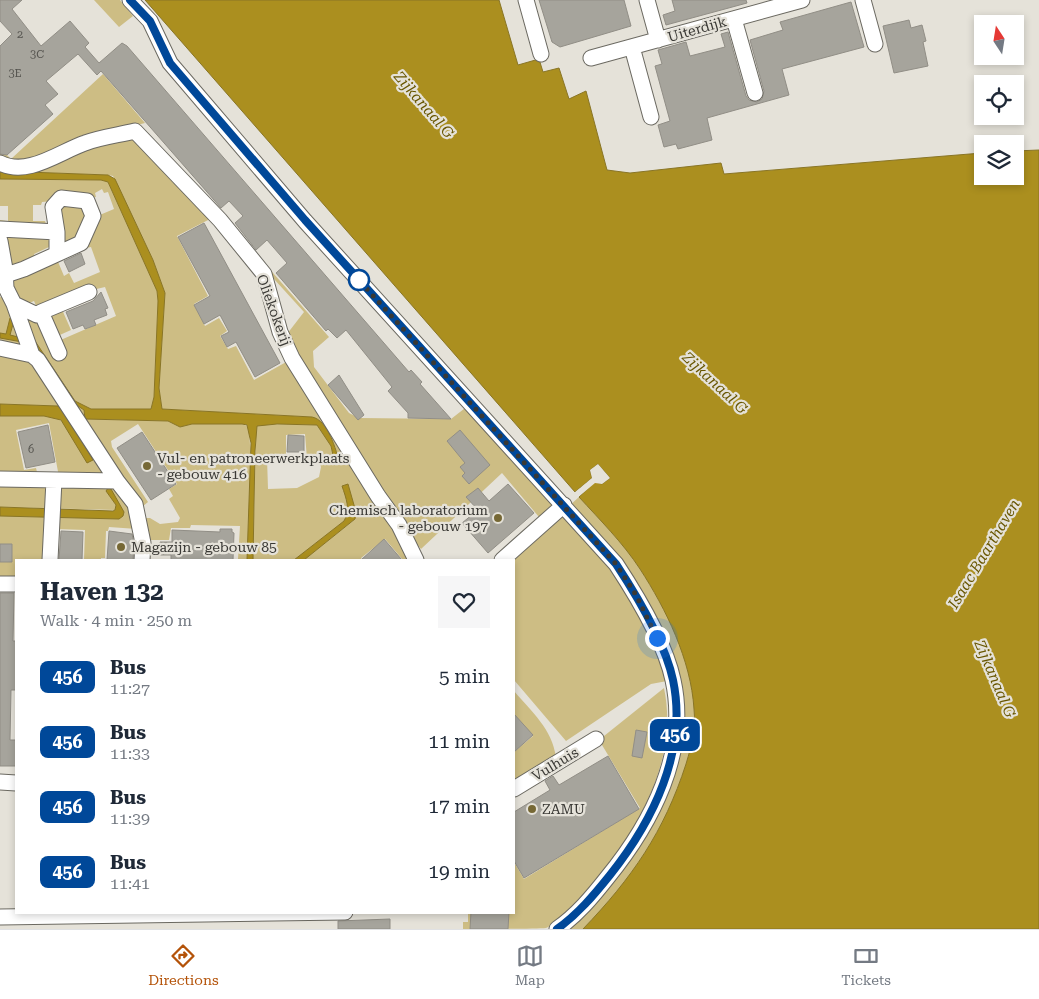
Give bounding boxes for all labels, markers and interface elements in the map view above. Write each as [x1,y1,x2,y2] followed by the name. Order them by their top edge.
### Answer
[666,13,728,45] street label: Uiterdijk
[974,15,1024,65] north arrow
[974,15,1024,185] map controls
[17,28,23,41] house number: 2
[30,48,44,61] house number: 3C
[8,67,22,80] house number: 3E
[389,67,458,142] water label: Zijkanaal G
[974,75,1024,125] button: locate
[974,135,1024,185] button: layers
[348,269,370,291] unlabelled marker
[254,272,294,348] street label: Oliekokerij
[678,348,752,418] water label: Zijkanaal G
[28,443,34,456] house number: 6
[157,450,350,482] place label: Vul- en patroneerwerkplaats - gebouw 416
[141,460,153,472] marker: Vul- en patroneerwerkplaats - gebouw 416
[944,496,1024,613] water label: Isaac Baarthaven
[329,502,488,534] place label: Chemisch laboratorium - gebouw 197
[492,512,504,524] marker: Chemisch laboratorium - gebouw 197
[131,539,277,555] place label: Magazijn - gebouw 85
[115,541,127,553] marker: Magazijn - gebouw 85
[438,576,490,628] button: heart
[40,578,164,606] text: Haven 132
[40,611,192,630] text: Walk · 4 min · 250 m
[645,626,670,651] your location
[970,637,1020,721] water label: Zijkanaal G
[110,656,146,679] text: Bus
[439,665,490,688] text: 5 min
[52,666,83,687] text: 456
[110,679,150,698] text: 11:27
[646,719,704,751] line badge: 456
[110,721,146,744] text: Bus
[660,724,690,745] text: 456
[428,730,490,753] text: 11 min
[52,731,83,752] text: 456
[110,744,150,763] text: 11:33
[529,744,581,784] street label: Vulhuis
[110,786,146,809] text: Bus
[428,795,490,818] text: 17 min
[52,796,83,817] text: 456
[542,801,585,817] place label: ZAMU
[526,803,538,815] marker: ZAMU
[110,809,150,828] text: 11:39
[110,851,146,874] text: Bus
[428,860,490,883] text: 19 min
[52,861,83,882] text: 456
[110,874,150,893] text: 11:41
[148,942,219,988] tab: Directions
[515,942,545,988] tab: Map
[841,942,891,988] tab: Tickets

